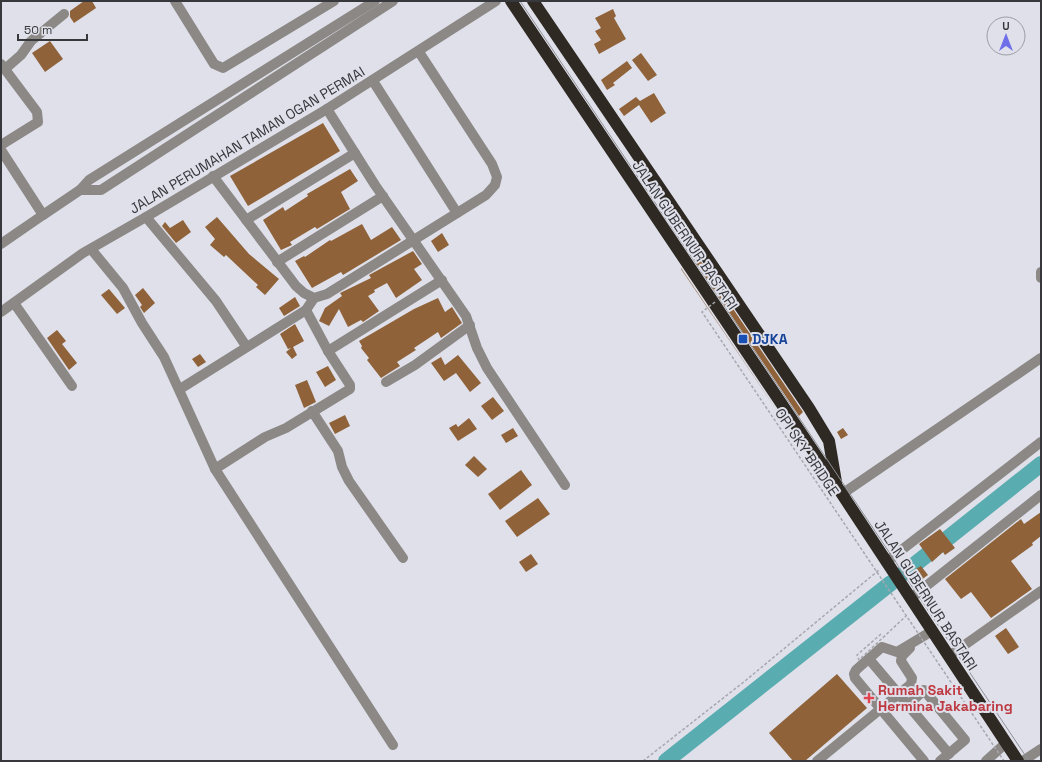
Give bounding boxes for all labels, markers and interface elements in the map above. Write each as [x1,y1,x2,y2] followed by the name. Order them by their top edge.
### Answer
[18,16,87,42] scale bar
[986,16,1026,56] north arrow
[1002,19,1010,33] text: U
[24,22,52,38] text: 50 m
[126,62,368,218] street label: JALAN PERUMAHAN TAMAN OGAN PERMAI
[628,157,742,313] street label: JALAN GUBERNUR BASTARI
[752,330,788,348] place label: DJKA
[737,333,749,345] marker: DJKA
[771,405,843,499] street label: OPI SKY BRIDGE
[871,516,981,674] street label: JALAN GUBERNUR BASTARI
[878,681,1013,715] place label: Rumah Sakit Hermina Jakabaring
[863,692,875,704] marker: Rumah Sakit Hermina Jakabaring

